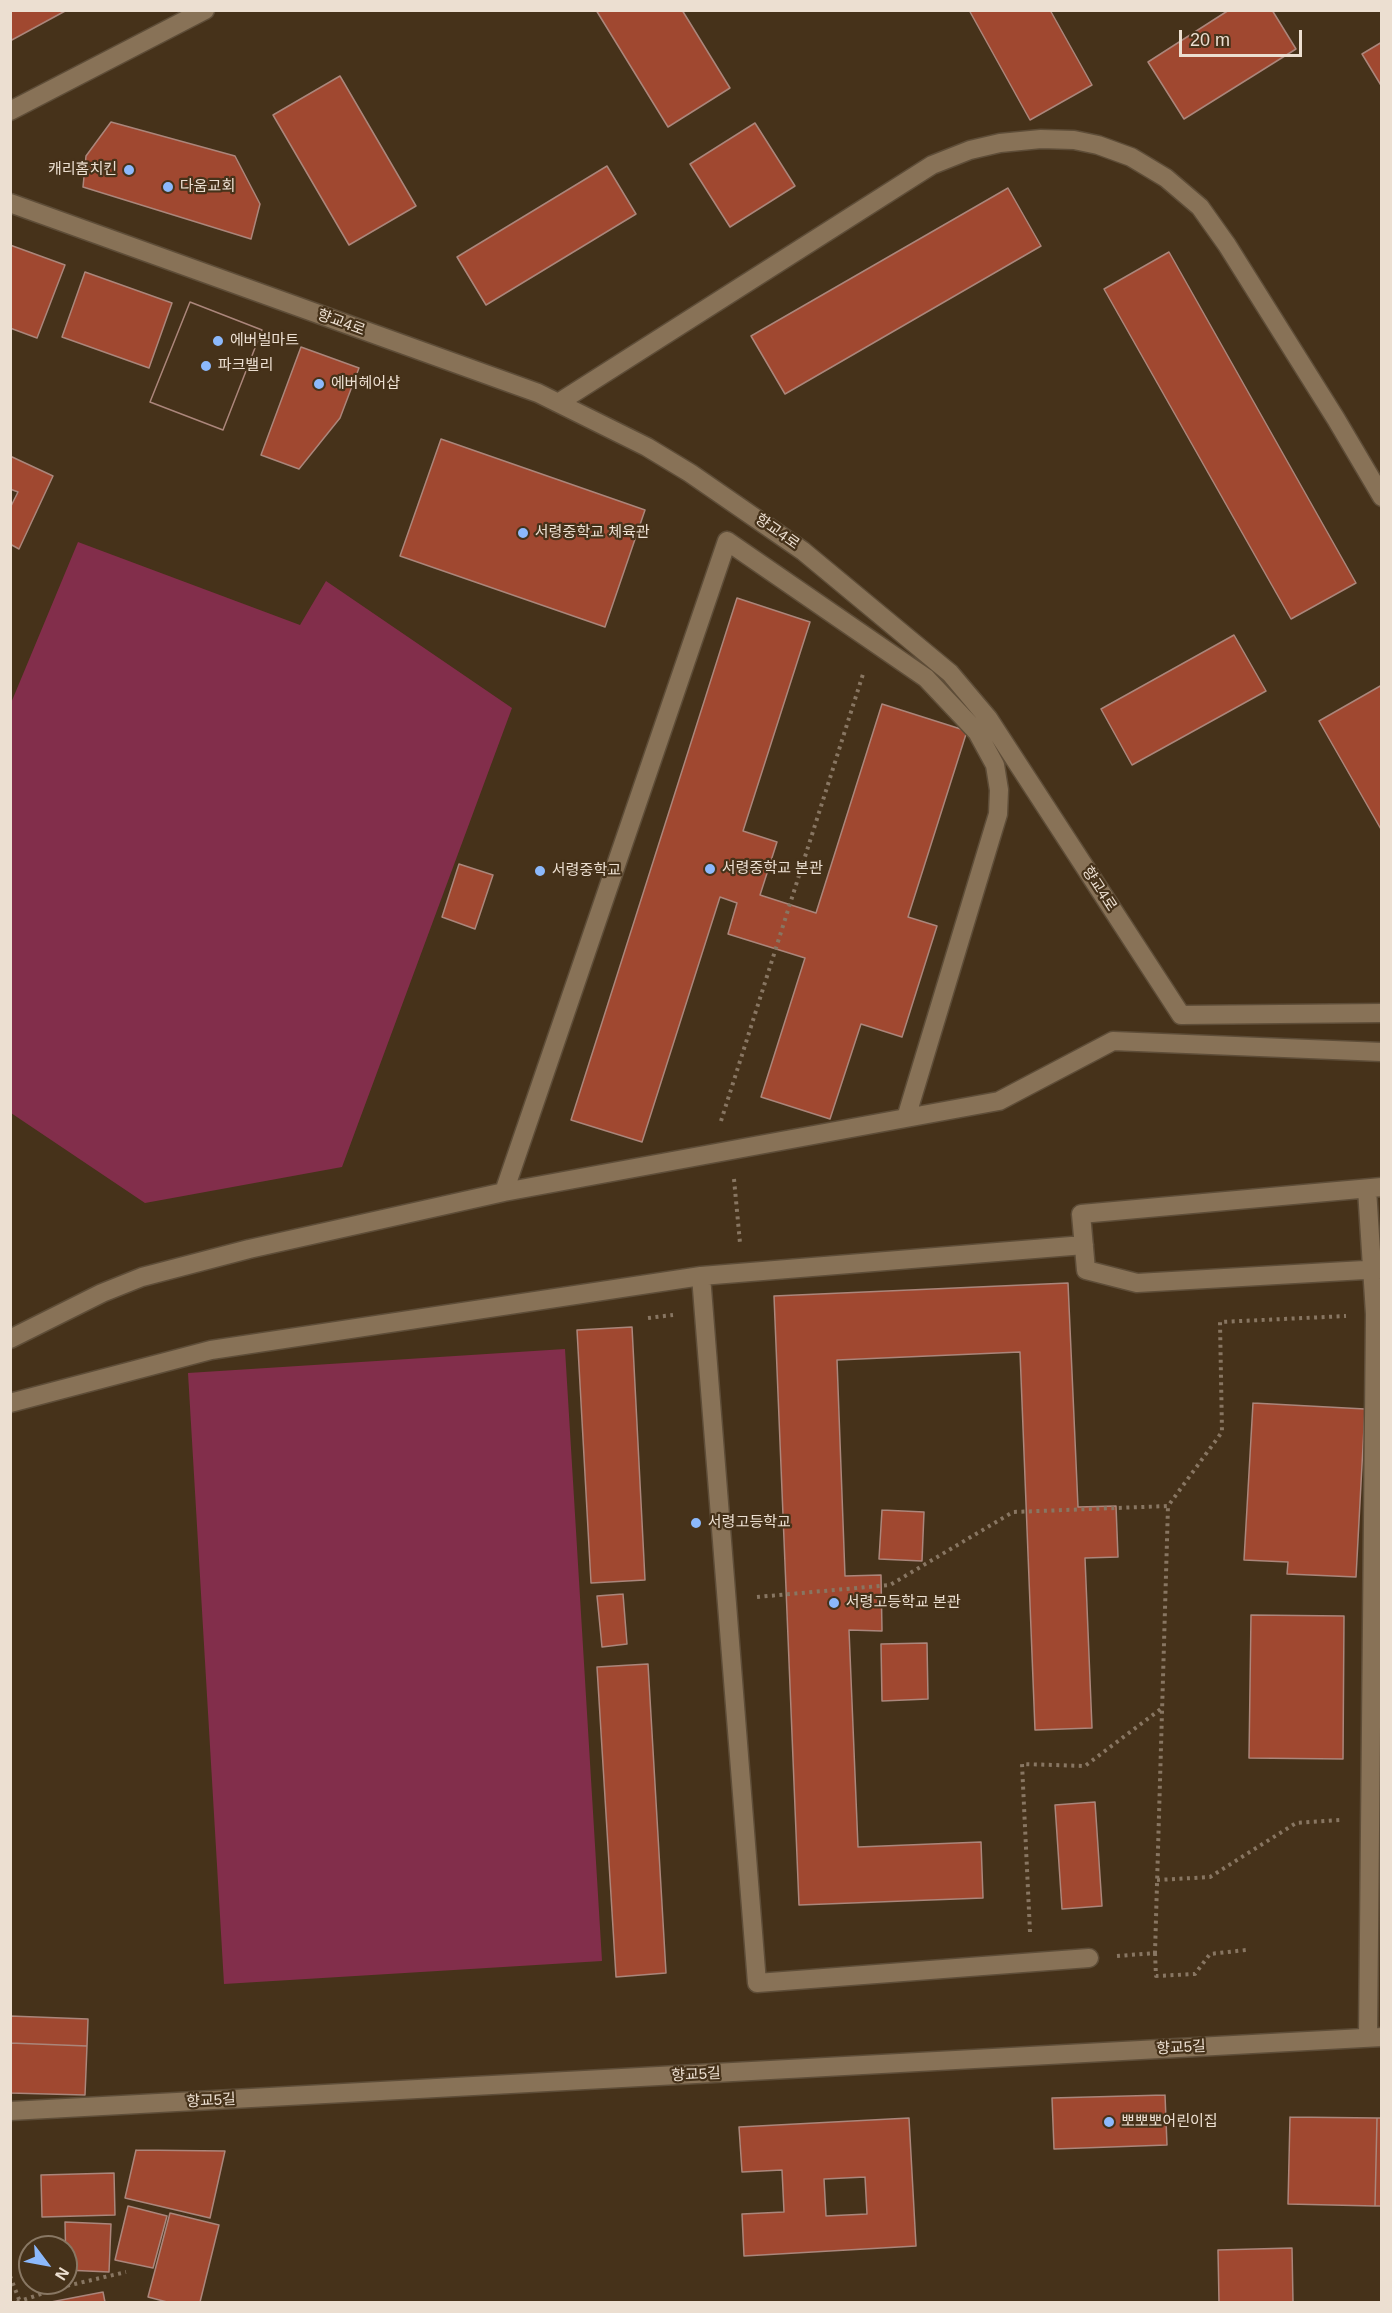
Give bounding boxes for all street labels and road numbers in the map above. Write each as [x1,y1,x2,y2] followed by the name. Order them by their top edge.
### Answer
[315,306,367,340] street label: 향교4로
[751,510,803,554] street label: 향교4로
[1078,863,1120,915] street label: 향교4로
[1156,2038,1206,2058] street label: 향교5길
[671,2065,721,2085] street label: 향교5길
[186,2091,236,2111] street label: 향교5길

